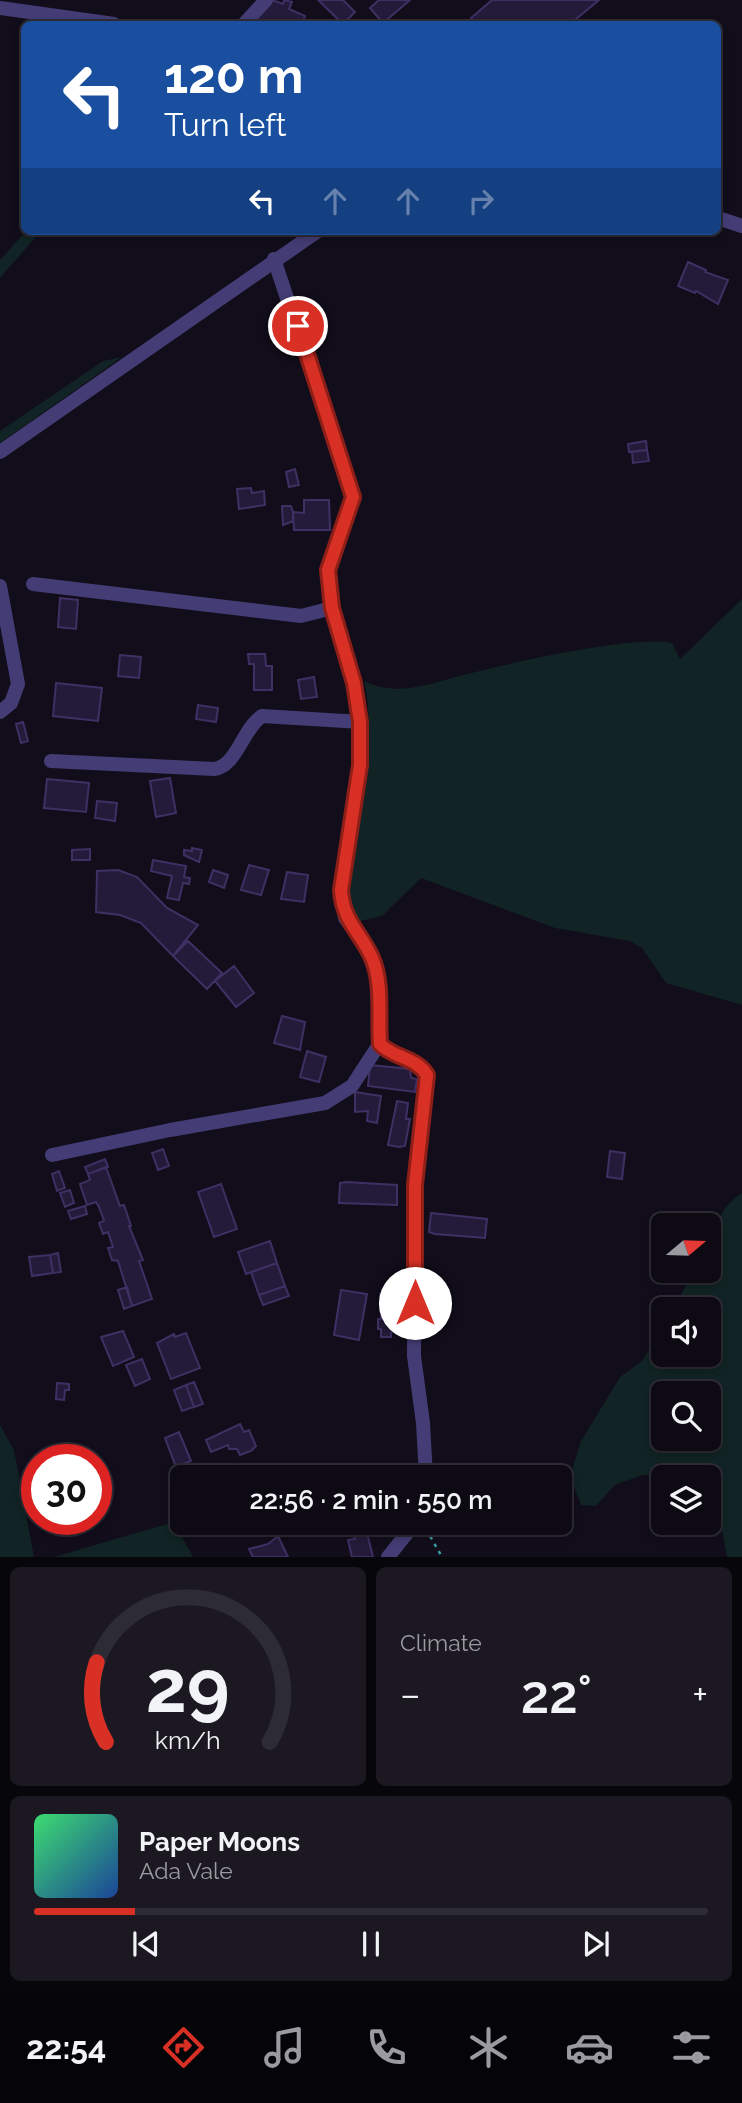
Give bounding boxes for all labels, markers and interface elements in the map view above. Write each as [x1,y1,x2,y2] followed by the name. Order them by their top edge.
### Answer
[164,47,303,104] text: 120 m
[49,49,140,140] icon: left
[164,106,286,143] text: Turn left
[243,182,281,220] icon: left
[316,182,354,220] icon: ahead
[389,182,427,220] icon: ahead
[462,182,500,220] icon: right
[268,296,328,356] pin
[279,307,317,345] icon: arrive
[651,1213,721,1283] north arrow
[651,1213,721,1535] map controls
[378,1266,452,1340] position arrow
[651,1297,721,1367] button: sound
[651,1381,721,1451] button: search
[21,1444,112,1535] speed limit sign: 30
[651,1465,721,1535] button: layers
[250,1485,492,1515] text: 22:56 · 2 min · 550 m
[400,1629,482,1656] text: Climate
[146,1645,230,1730] text: 29
[521,1664,592,1725] text: 22°
[400,1672,420,1717] text: −
[692,1672,708,1717] text: +
[155,1725,221,1755] text: km/h
[139,1827,300,1857] text: Paper Moons
[139,1857,233,1884] text: Ada Vale
[127,1925,165,1963] icon: previous
[352,1925,390,1963] icon: pause
[577,1925,615,1963] icon: next
[159,2023,208,2072] icon: directions
[260,2023,309,2072] icon: music
[362,2023,411,2072] icon: phone
[464,2023,513,2072] icon: climate
[565,2023,614,2072] icon: car
[667,2023,716,2072] icon: filters
[26,2029,106,2066] text: 22:54

